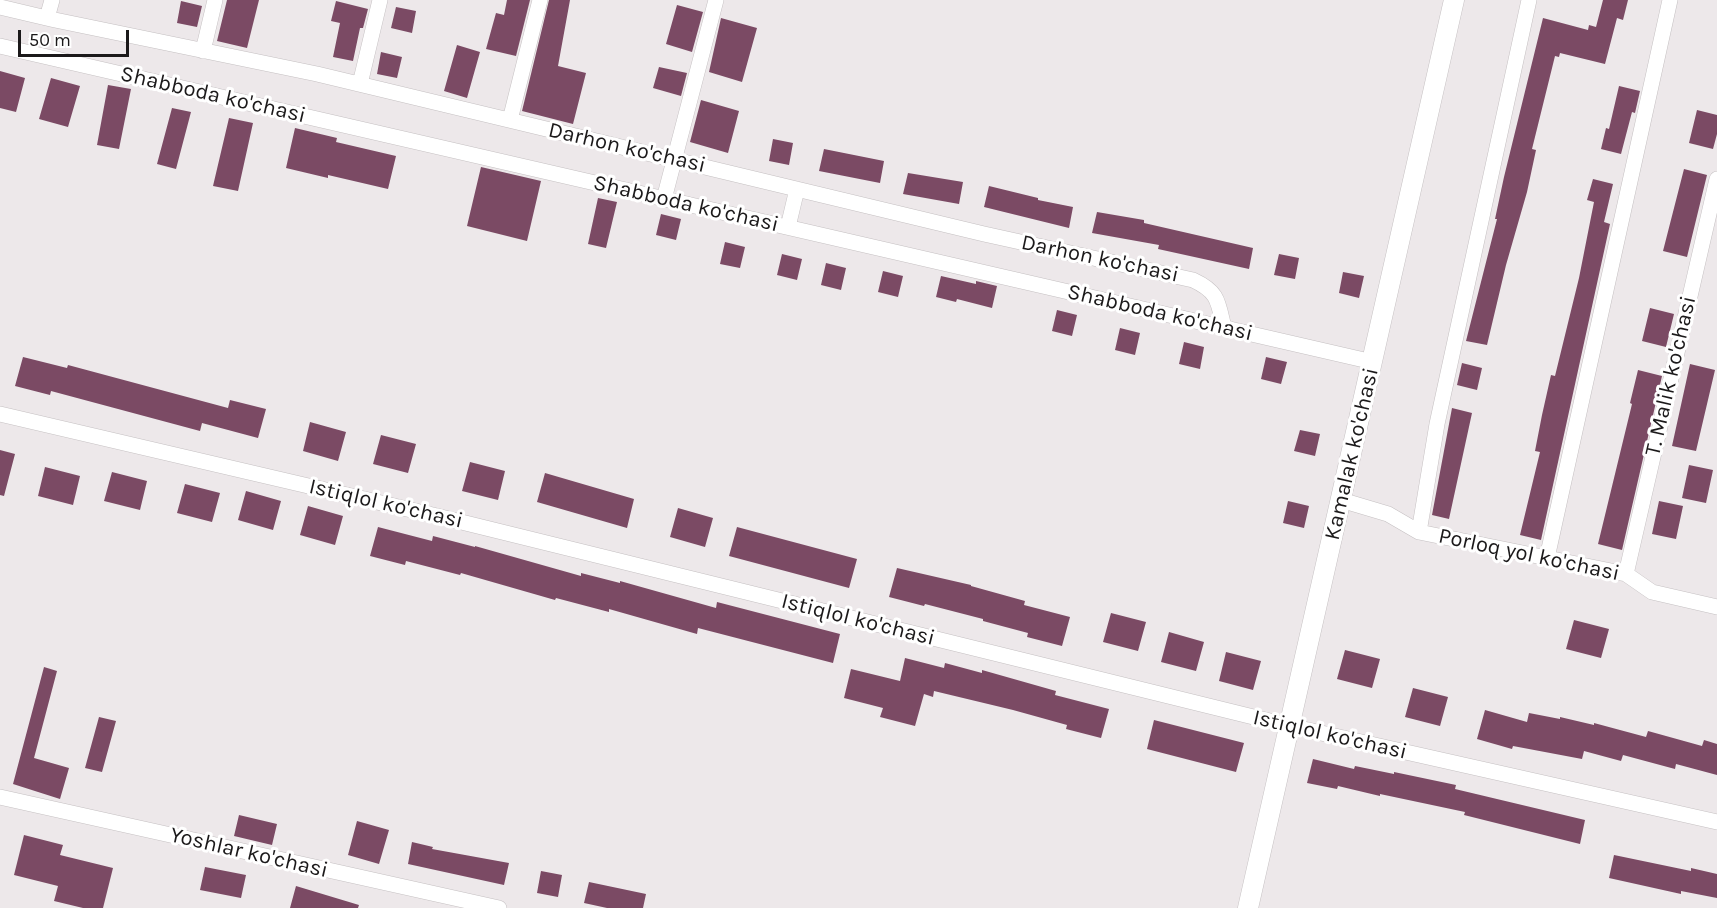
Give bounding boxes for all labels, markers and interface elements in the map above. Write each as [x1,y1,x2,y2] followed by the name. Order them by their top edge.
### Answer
[21,18,132,56] scale bar
[29,29,71,51] text: 50 m
[118,61,308,129] street label: Shabboda ko'chasi
[546,117,708,179] street label: Darhon ko'chasi
[591,170,781,238] street label: Shabboda ko'chasi
[1019,229,1181,289] street label: Darhon ko'chasi
[1065,279,1255,347] street label: Shabboda ko'chasi
[1640,293,1702,459] street label: T. Malik ko'chasi
[1319,365,1385,543] street label: Kamalak ko'chasi
[306,473,466,535] street label: Istiqlol ko'chasi
[1436,523,1622,587] street label: Porloq yol ko'chasi
[779,588,937,652] street label: Istiqlol ko'chasi
[1250,704,1410,766] street label: Istiqlol ko'chasi
[167,822,331,884] street label: Yoshlar ko'chasi

